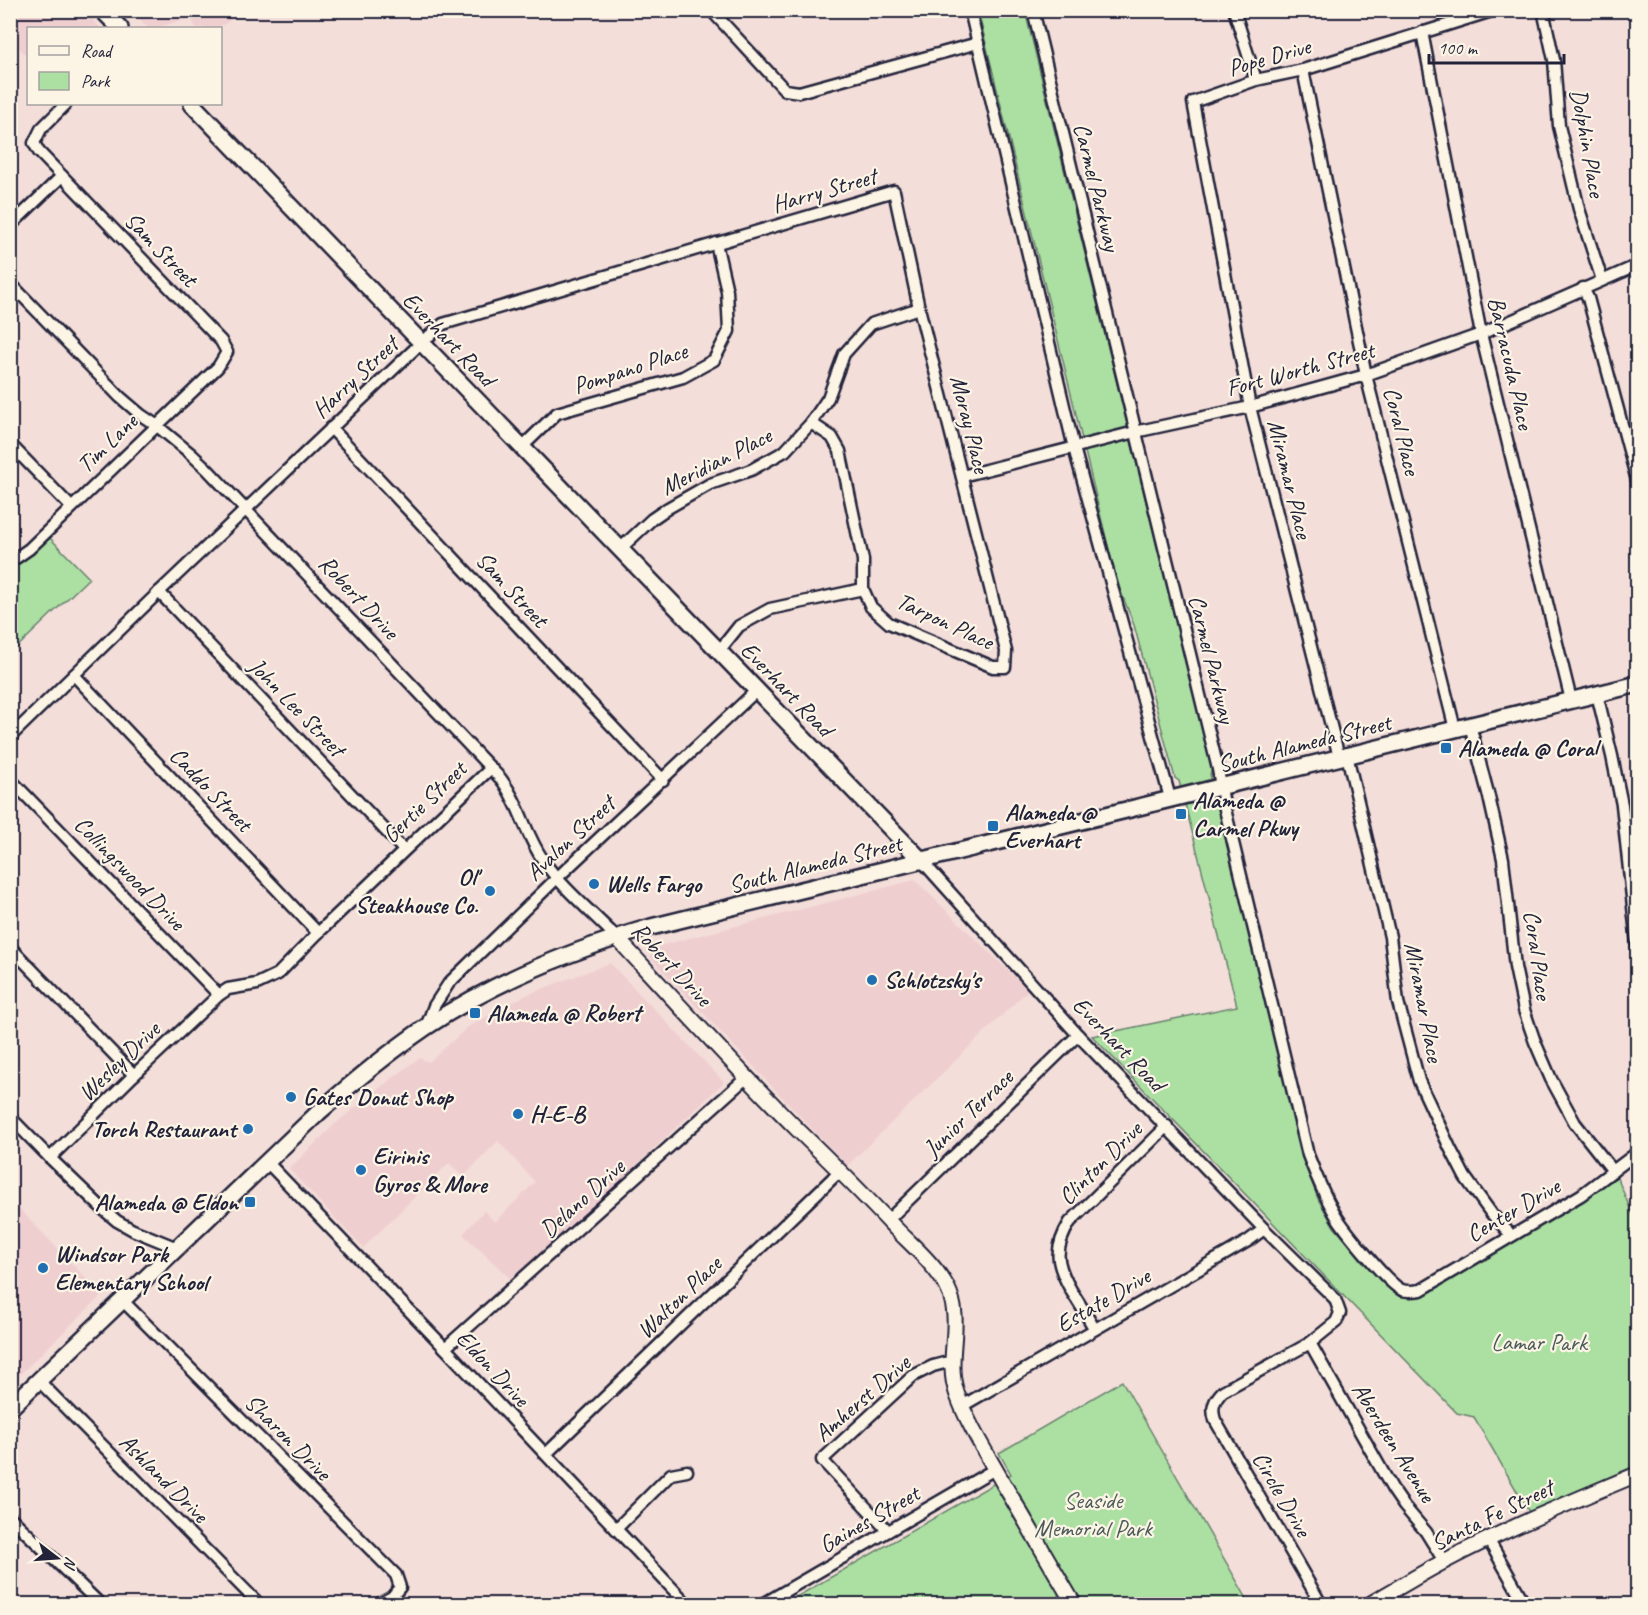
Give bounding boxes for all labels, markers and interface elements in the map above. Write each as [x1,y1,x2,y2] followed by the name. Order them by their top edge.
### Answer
[27,27,222,105] legend
[1429,27,1564,65] scale bar
[1224,30,1316,83] street label: Pope Drive
[1438,37,1479,59] text: 100 m
[81,40,114,62] text: Road
[81,70,111,92] text: Park
[1564,86,1613,202] street label: Dolphin Place
[1067,120,1128,256] street label: Carmel Parkway
[768,160,883,219] street label: Harry Street
[118,205,206,294] street label: Sam Street
[396,285,504,395] street label: Everhart Road
[1481,294,1541,434] street label: Barracuda Place
[306,327,407,424] street label: Harry Street
[1223,334,1379,403] street label: Fort Worth Street
[569,335,693,401] street label: Pompano Place
[943,372,997,478] street label: Moray Place
[1377,384,1428,480] street label: Coral Place
[70,405,145,479] street label: Tim Lane
[1261,416,1320,544] street label: Miramar Place
[656,419,778,502] street label: Meridian Place
[469,545,556,635] street label: Sam Street
[312,548,407,647] street label: Robert Drive
[892,586,1000,657] street label: Tarpon Place
[1182,592,1243,728] street label: Carmel Parkway
[734,635,842,745] street label: Everhart Road
[242,650,354,765] street label: John Lee Street
[1214,707,1396,779] street label: South Alameda Street
[1458,733,1602,763] place label: Alameda @ Coral
[163,740,260,839] street label: Caddo Street
[1439,741,1453,755] marker: Alameda @ Coral
[375,753,474,850] street label: Gertie Street
[1193,785,1300,843] place label: Alameda @ Carmel Pkwy
[519,787,623,887] street label: Avalon Street
[1005,797,1098,855] place label: Alameda @ Everhart
[1174,807,1188,821] marker: Alameda @ Carmel Pkwy
[68,810,193,938] street label: Collingswood Drive
[986,819,1000,833] marker: Alameda @ Everhart
[725,828,907,900] street label: South Alameda Street
[355,862,483,920] place label: Ol' Steakhouse Co.
[606,869,703,899] place label: Wells Fargo
[587,877,601,891] marker: Wells Fargo
[483,884,497,898] marker: Ol' Steakhouse Co.
[1517,909,1559,1004] street label: Coral Place
[625,915,720,1014] street label: Robert Drive
[1398,940,1451,1067] street label: Miramar Place
[884,965,983,995] place label: Schlotzsky's
[865,973,879,987] marker: Schlotzsky's
[1066,990,1174,1100] street label: Everhart Road
[487,998,645,1028] place label: Alameda @ Robert
[468,1006,482,1020] marker: Alameda @ Robert
[72,1013,168,1107] street label: Wesley Drive
[916,1061,1021,1164] street label: Junior Terrace
[303,1082,455,1112] place label: Gates Donut Shop
[284,1090,298,1104] marker: Gates Donut Shop
[530,1099,587,1129] place label: H-E-B
[511,1107,525,1121] marker: H-E-B
[1052,1113,1150,1211] street label: Clinton Drive
[92,1114,239,1144] place label: Torch Restaurant
[241,1122,255,1136] marker: Torch Restaurant
[373,1141,489,1199] place label: Eirinis Gyros & More
[533,1151,632,1244] street label: Delano Drive
[354,1163,368,1177] marker: Eirinis Gyros & More
[1461,1170,1567,1249] street label: Center Drive
[95,1187,240,1217] place label: Alameda @ Eldon
[243,1195,257,1209] marker: Alameda @ Eldon
[55,1239,212,1297] place label: Windsor Park Elementary School
[630,1248,729,1345] street label: Walton Place
[1051,1260,1157,1339] street label: Estate Drive
[36,1261,50,1275] marker: Windsor Park Elementary School
[450,1323,538,1414] street label: Eldon Drive
[1491,1327,1589,1357] park label: Lamar Park
[808,1347,918,1448] street label: Amherst Drive
[1345,1376,1444,1509] street label: Aberdeen Avenue
[238,1387,339,1488] street label: Sharon Drive
[113,1427,217,1531] street label: Ashland Drive
[1246,1446,1319,1544] street label: Circle Drive
[1426,1471,1561,1557] street label: Santa Fe Street
[813,1477,926,1560] street label: Gaines Street
[1034,1485,1154,1543] park label: Seaside Memorial Park
[27,1528,87,1588] north arrow
[58,1554,81,1573] text: N

